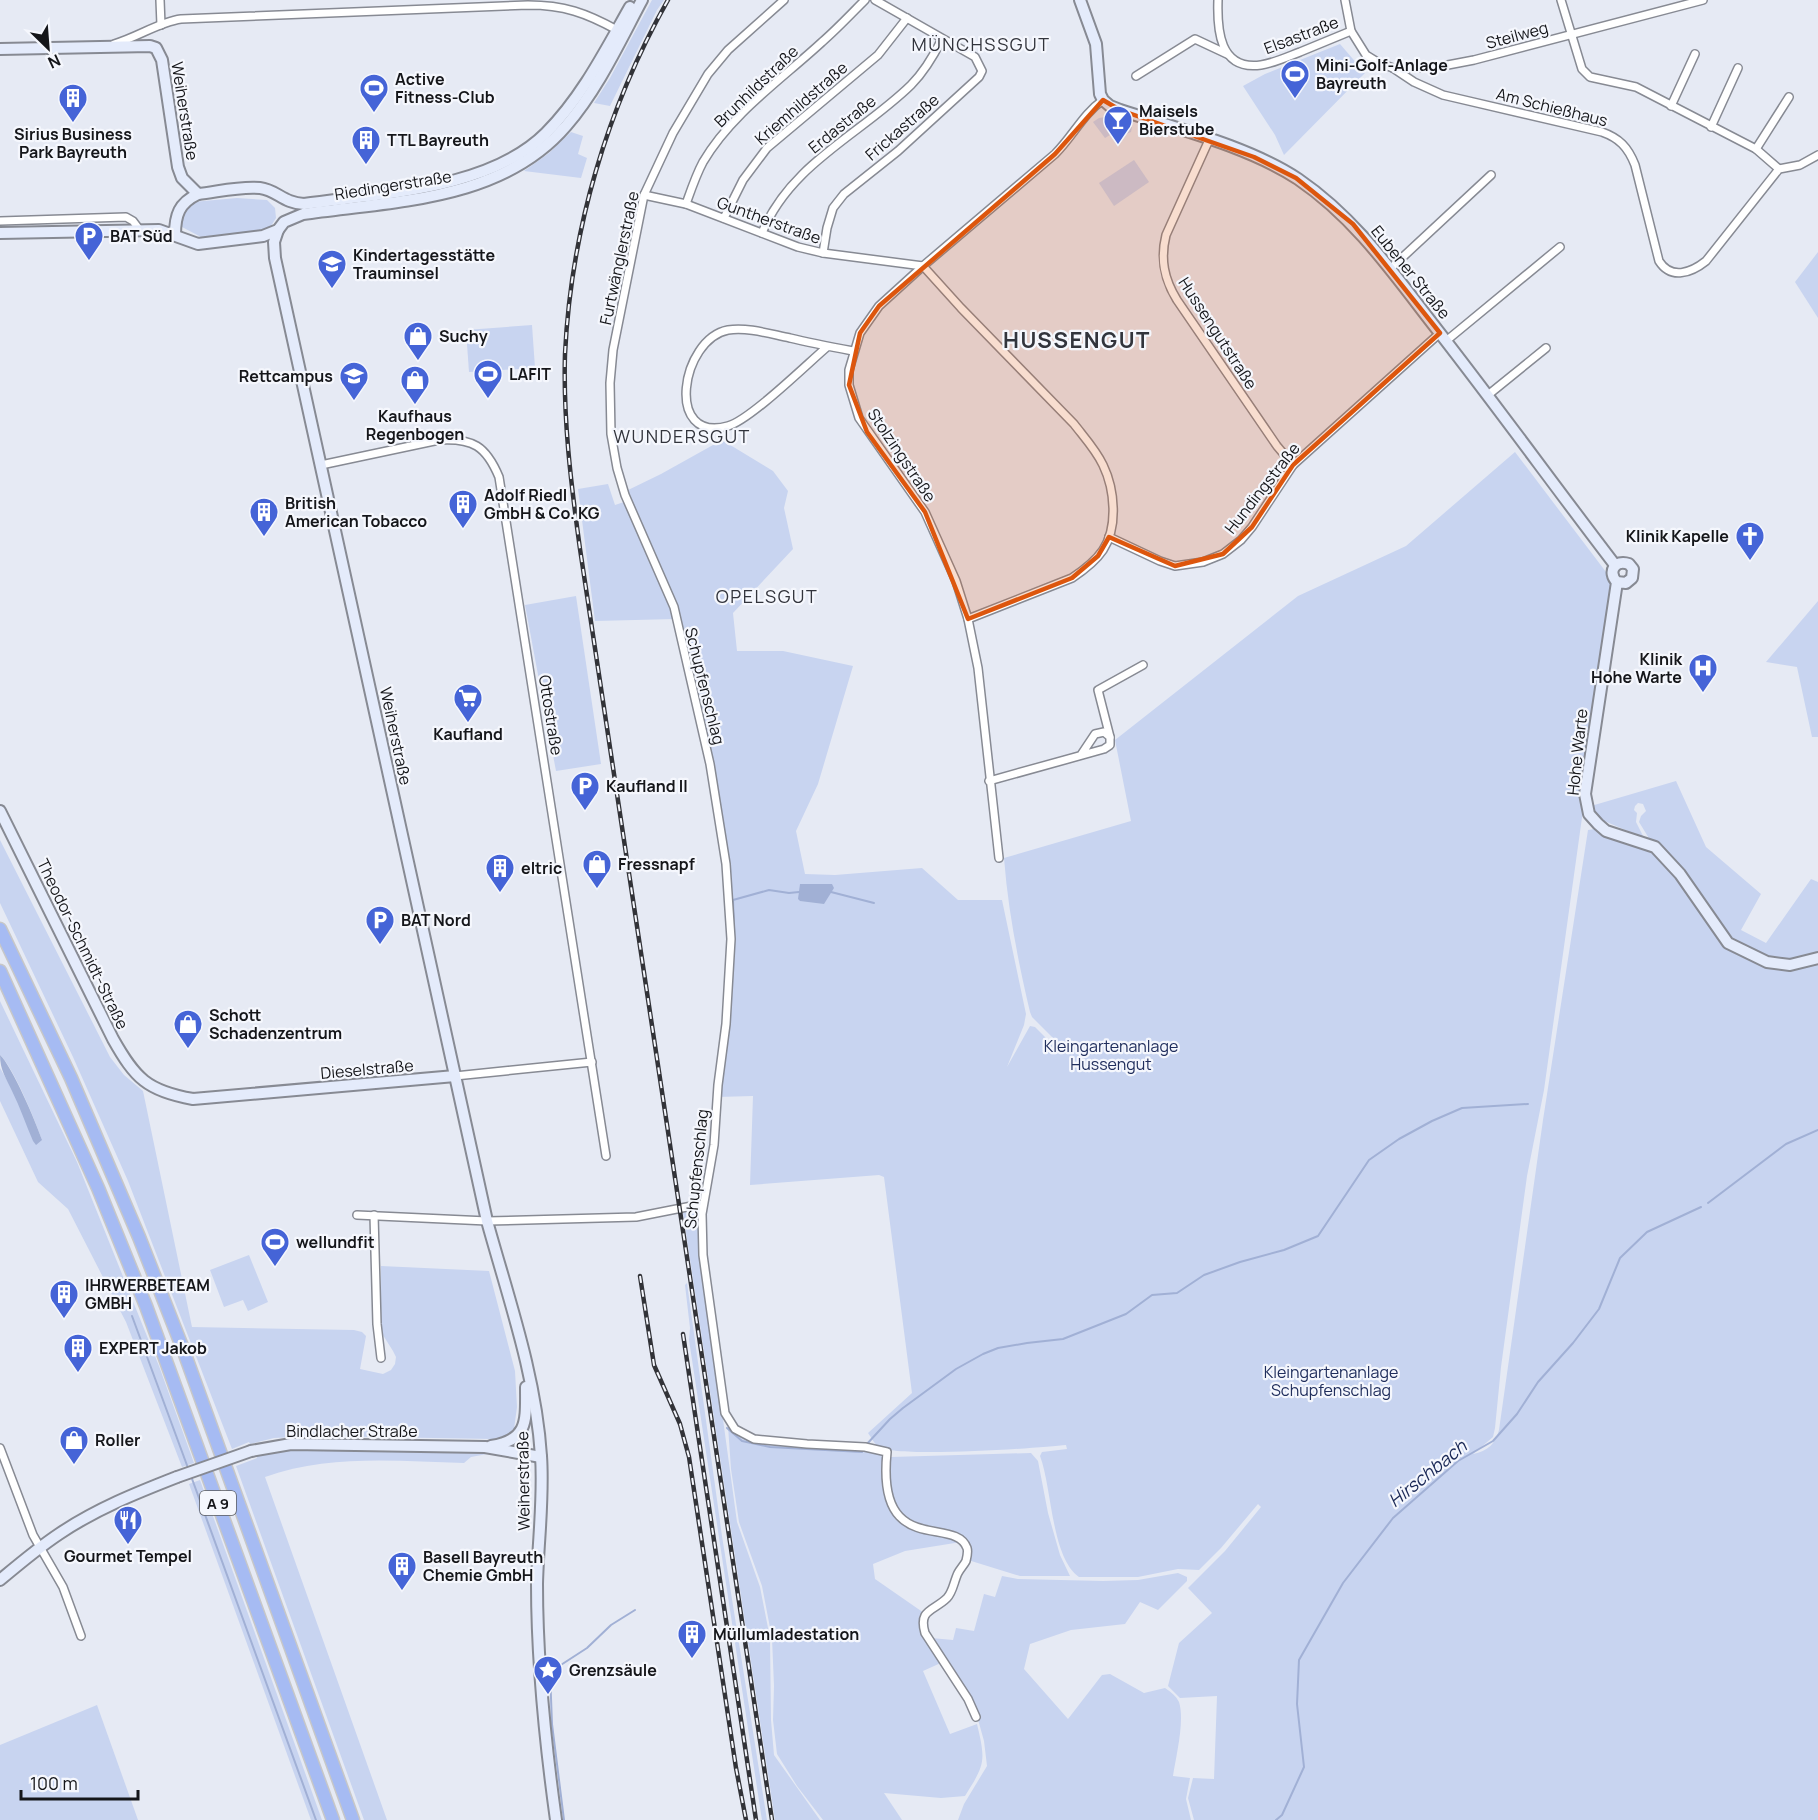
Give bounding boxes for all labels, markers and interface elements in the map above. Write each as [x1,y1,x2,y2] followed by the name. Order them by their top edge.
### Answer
[1261,11,1341,59] street label: Elsastraße
[1483,16,1551,54] street label: Steilweg
[18,18,78,78] north arrow
[912,32,1050,56] district label: MÜNCHSSGUT
[709,40,803,132] street label: Brunhildstraße
[44,49,64,74] text: N
[1316,54,1448,94] place label: Mini-Golf-Anlage Bayreuth
[750,57,852,149] street label: Kriemhildstraße
[1279,58,1311,100] sports icon: Mini-Golf-Anlage Bayreuth
[166,60,204,162] street label: Weiherstraße
[395,68,495,108] place label: Active Fitness-Club
[358,72,390,114] sports icon: Active Fitness-Club
[57,82,89,124] building icon: Sirius Business Park Bayreuth
[1494,83,1610,131] street label: Am Schießhaus
[860,89,944,165] street label: Frickastraße
[804,90,880,158] street label: Erdastraße
[1139,100,1215,140] place label: Maisels Bierstube
[1102,104,1134,146] bar icon: Maisels Bierstube
[14,123,132,163] place label: Sirius Business Park Bayreuth
[350,124,382,166] building icon: TTL Bayreuth
[387,129,489,151] place label: TTL Bayreuth
[333,165,453,205] street label: Riedingerstraße
[594,189,644,327] street label: Furtwänglerstraße
[714,191,824,249] street label: Guntherstraße
[73,220,105,262] parking icon: BAT Süd
[1366,221,1456,323] street label: Eubener Straße
[110,225,173,247] place label: BAT Süd
[353,244,496,284] place label: Kindertagesstätte Trauminsel
[316,248,348,290] school or university icon: Kindertagesstätte Trauminsel
[1174,273,1262,393] street label: Hussengutstraße
[402,320,434,362] shop icon: Suchy
[439,325,488,347] place label: Suchy
[1003,325,1151,355] district label: HUSSENGUT
[472,358,504,400] sports icon: LAFIT
[338,360,370,402] school or university icon: Rettcampus
[509,363,551,385] place label: LAFIT
[399,364,431,406] shop icon: Kaufhaus Regenbogen
[239,365,333,387] place label: Rettcampus
[863,404,941,506] street label: Stolzingstraße
[366,405,464,445] place label: Kaufhaus Regenbogen
[613,424,751,448] district label: WUNDERSGUT
[1219,438,1305,538] street label: Hundingstraße
[484,484,600,524] place label: Adolf Riedl GmbH & Co. KG
[447,488,479,530] building icon: Adolf Riedl GmbH & Co. KG
[285,492,427,532] place label: British American Tobacco
[248,496,280,538] building icon: British American Tobacco
[1734,520,1766,562] church icon: Klinik Kapelle
[1626,525,1729,547] place label: Klinik Kapelle
[716,584,818,608] district label: OPELSGUT
[680,625,730,747] street label: Schupfenschlag
[1591,648,1682,688] place label: Klinik Hohe Warte
[1687,652,1719,694] hospital icon: Klinik Hohe Warte
[534,673,568,757] street label: Ottostraße
[452,682,484,724] supermarket icon: Kaufland
[375,685,417,787] street label: Weiherstraße
[1562,708,1592,796] street label: Hohe Warte
[433,723,503,745] place label: Kaufland
[569,770,601,812] parking icon: Kaufland II
[606,775,688,797] place label: Kaufland II
[581,848,613,890] shop icon: Fressnapf
[484,852,516,894] building icon: eltric
[618,853,695,875] place label: Fressnapf
[32,855,134,1033] street label: Theodor-Schmidt-Straße
[521,857,562,879] place label: eltric
[364,904,396,946] parking icon: BAT Nord
[401,909,471,931] place label: BAT Nord
[209,1004,342,1044] place label: Schott Schadenzentrum
[172,1008,204,1050] shop icon: Schott Schadenzentrum
[1044,1035,1178,1075] park label: Kleingartenanlage Hussengut
[320,1054,414,1084] street label: Dieselstraße
[679,1108,713,1230] street label: Schupfenschlag
[259,1226,291,1268] sports icon: wellundfit
[296,1231,375,1253] place label: wellundfit
[85,1274,210,1314] place label: IHRWERBETEAM GMBH
[48,1278,80,1320] building icon: IHRWERBETEAM GMBH
[62,1332,94,1374] building icon: EXPERT Jakob
[99,1337,207,1359] place label: EXPERT Jakob
[1264,1361,1398,1401] park label: Kleingartenanlage Schupfenschlag
[286,1420,418,1442] street label: Bindlacher Straße
[58,1424,90,1466] shop icon: Roller
[95,1429,140,1451] place label: Roller
[511,1431,535,1531] street label: Weiherstraße
[1383,1433,1472,1512] water label: Hirschbach
[200,1491,236,1515] road number: A 9
[112,1504,144,1546] restaurant icon: Gourmet Tempel
[64,1545,192,1567] place label: Gourmet Tempel
[423,1546,543,1586] place label: Basell Bayreuth Chemie GmbH
[386,1550,418,1592] building icon: Basell Bayreuth Chemie GmbH
[676,1618,708,1660] building icon: Müllumladestation
[713,1623,859,1645] place label: Müllumladestation
[532,1654,564,1696] place icon: Grenzsäule
[569,1659,657,1681] place label: Grenzsäule
[21,1763,138,1801] scale bar
[30,1771,78,1795] text: 100 m

